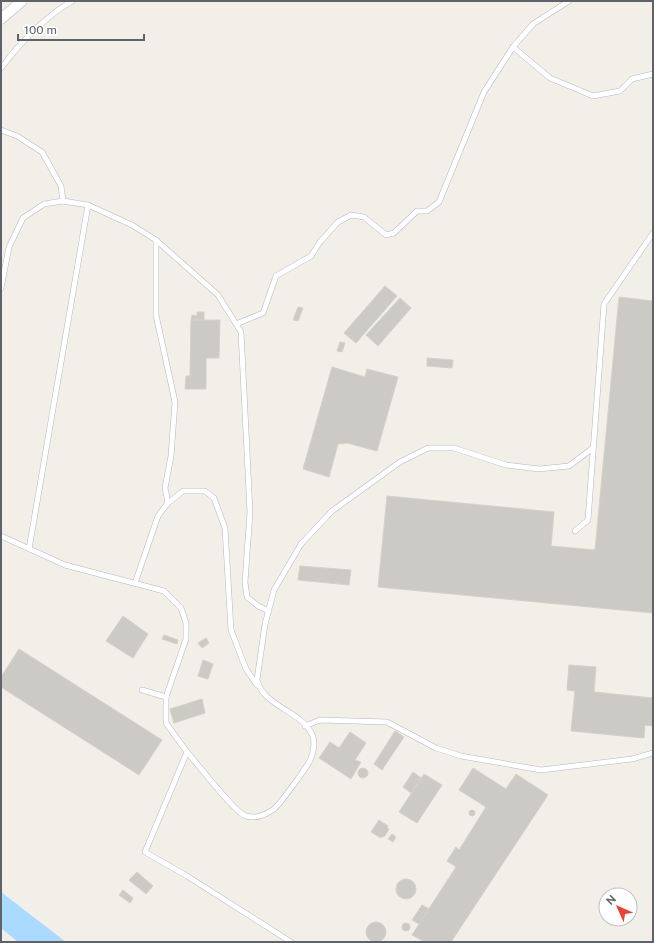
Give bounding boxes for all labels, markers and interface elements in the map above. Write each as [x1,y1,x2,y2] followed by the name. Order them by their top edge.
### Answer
[18,16,144,42] scale bar
[24,23,57,37] text: 100 m
[598,887,638,927] north arrow
[604,893,618,907] text: N

